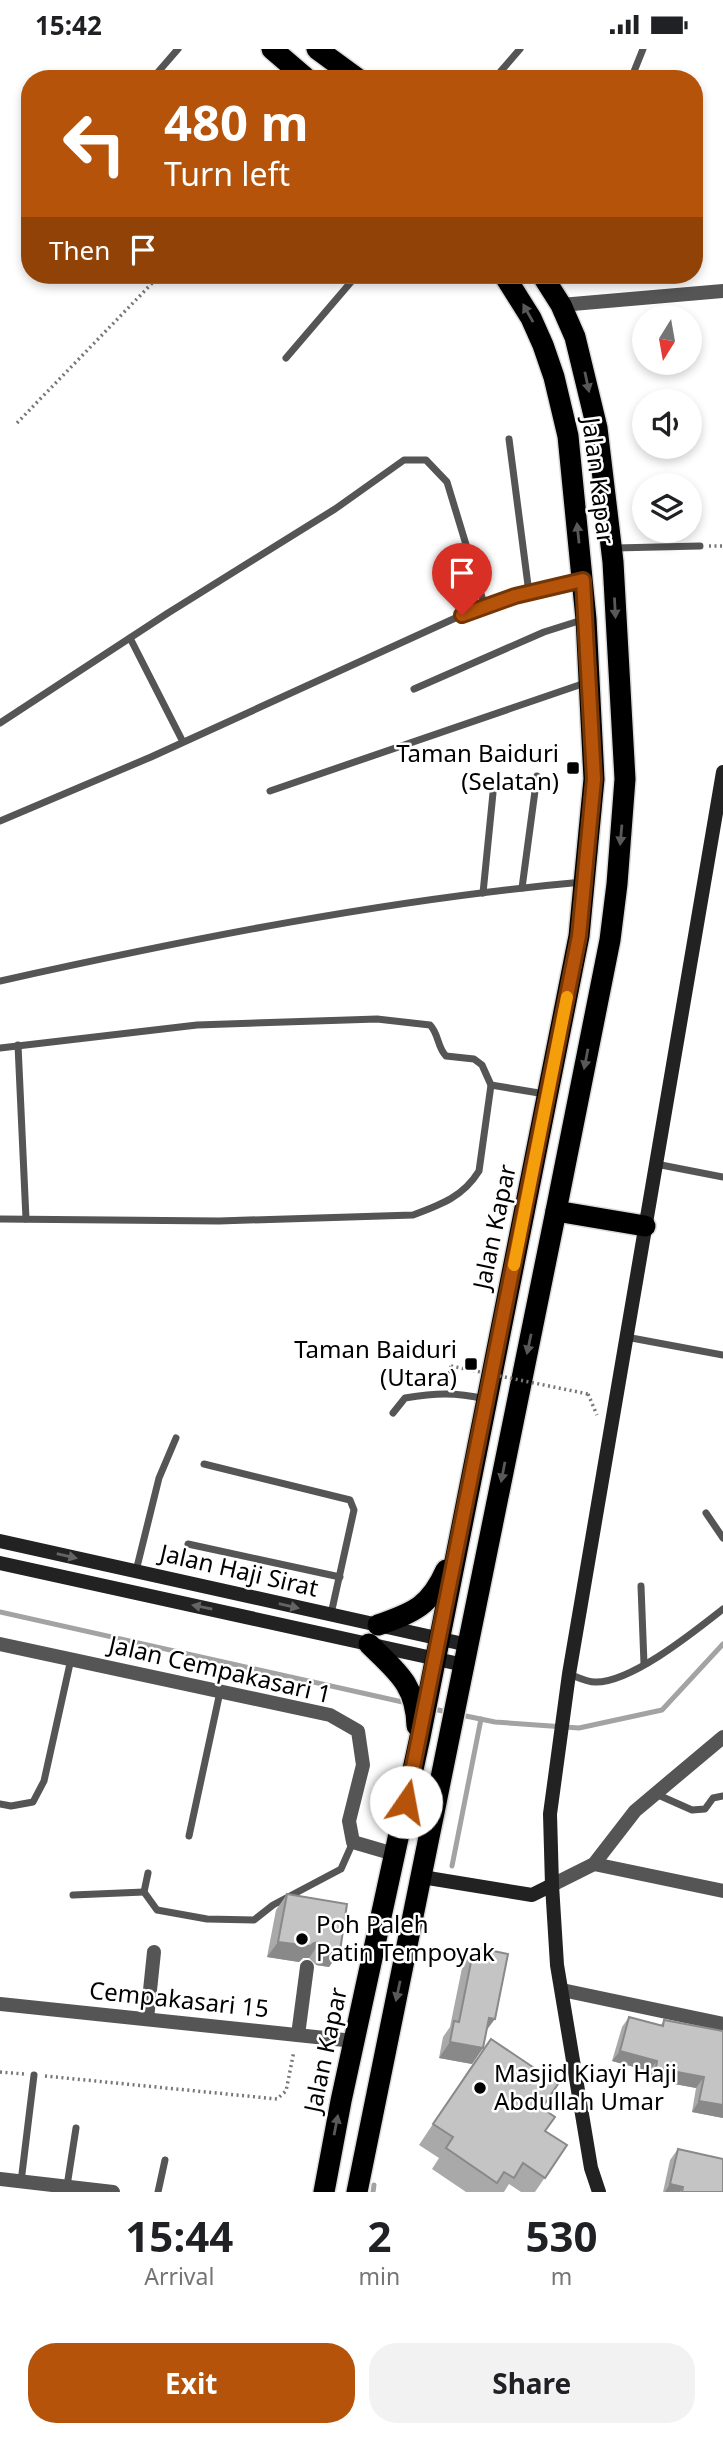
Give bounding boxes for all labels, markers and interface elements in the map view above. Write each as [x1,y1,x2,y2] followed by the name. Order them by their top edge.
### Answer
[35,7,102,43] text: 15:42
[164,89,309,155] text: 480 m
[49,98,140,189] icon: left
[164,152,290,195] text: Turn left
[124,231,162,269] icon: arrive
[49,232,110,268] text: Then
[522,304,534,323] one-way arrow
[632,305,702,375] north arrow
[632,305,702,543] map controls
[582,371,593,393] one-way arrow
[632,389,702,459] button: sound
[575,414,624,546] street label: Jalan Kapar
[632,473,702,543] button: layers
[573,522,584,544] one-way arrow
[432,543,492,615] pin
[443,554,481,592] icon: arrive
[610,597,621,619] one-way arrow
[396,736,559,797] place label: Taman Baiduri (Selatan)
[565,760,581,776] marker: Taman Baiduri (Selatan)
[615,824,626,846] one-way arrow
[581,1048,592,1070] one-way arrow
[464,1161,523,1294] street label: Jalan Kapar
[294,1332,457,1393] place label: Taman Baiduri (Utara)
[524,1333,535,1355] one-way arrow
[463,1356,479,1372] marker: Taman Baiduri (Utara)
[497,1461,508,1483] one-way arrow
[155,1535,322,1604] street label: Jalan Haji Sirat
[56,1551,78,1562] one-way arrow
[278,1600,300,1611] one-way arrow
[191,1601,213,1612] one-way arrow
[104,1626,335,1710] street label: Jalan Cempakasari 1
[369,1765,443,1839] position arrow
[316,1907,495,1968] place label: Poh Paleh Patin Tempoyak
[294,1931,310,1947] marker: Poh Paleh Patin Tempoyak
[88,1973,271,2024] street label: Cempakasari 15
[392,1980,403,2002] one-way arrow
[295,1984,354,2117] street label: Jalan Kapar
[494,2056,677,2117] place label: Masjid Kiayi Haji Abdullah Umar
[472,2080,488,2096] marker: Masjid Kiayi Haji Abdullah Umar
[331,2114,342,2136] one-way arrow
[125,2207,233,2264] text: 15:44
[367,2207,391,2264] text: 2
[526,2207,598,2264] text: 530
[144,2260,214,2292] text: Arrival
[359,2260,400,2292] text: min
[551,2260,572,2292] text: m
[28,2343,355,2423] button: Exit
[369,2343,695,2423] button: Share

